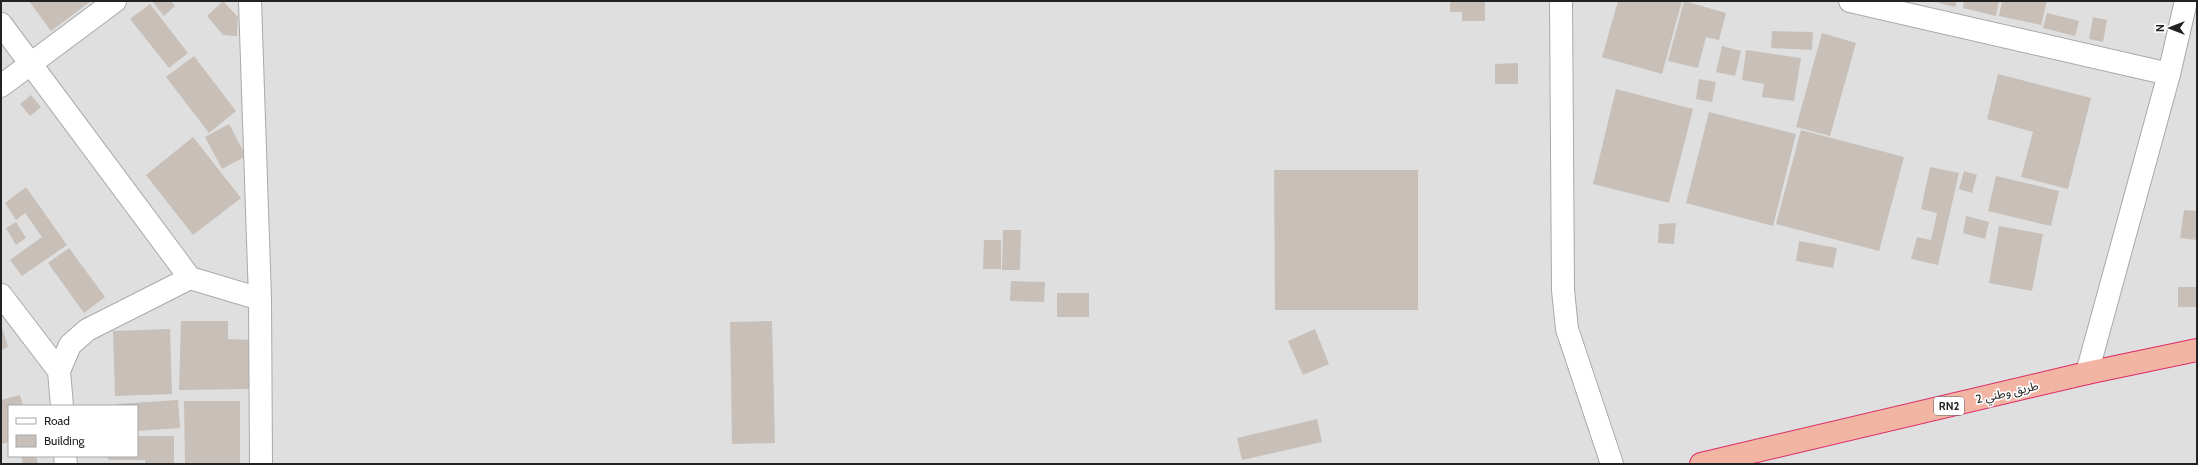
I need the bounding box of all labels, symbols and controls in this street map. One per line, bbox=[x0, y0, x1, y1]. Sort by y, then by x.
north arrow bbox=[2150, 8, 2190, 48]
text: N bbox=[2153, 24, 2167, 32]
street label: طريق وطني 2 bbox=[1974, 378, 2040, 409]
road number: RN2 bbox=[1934, 397, 1964, 415]
legend bbox=[8, 405, 138, 457]
text: Road bbox=[44, 413, 70, 428]
text: Building bbox=[44, 433, 86, 448]

